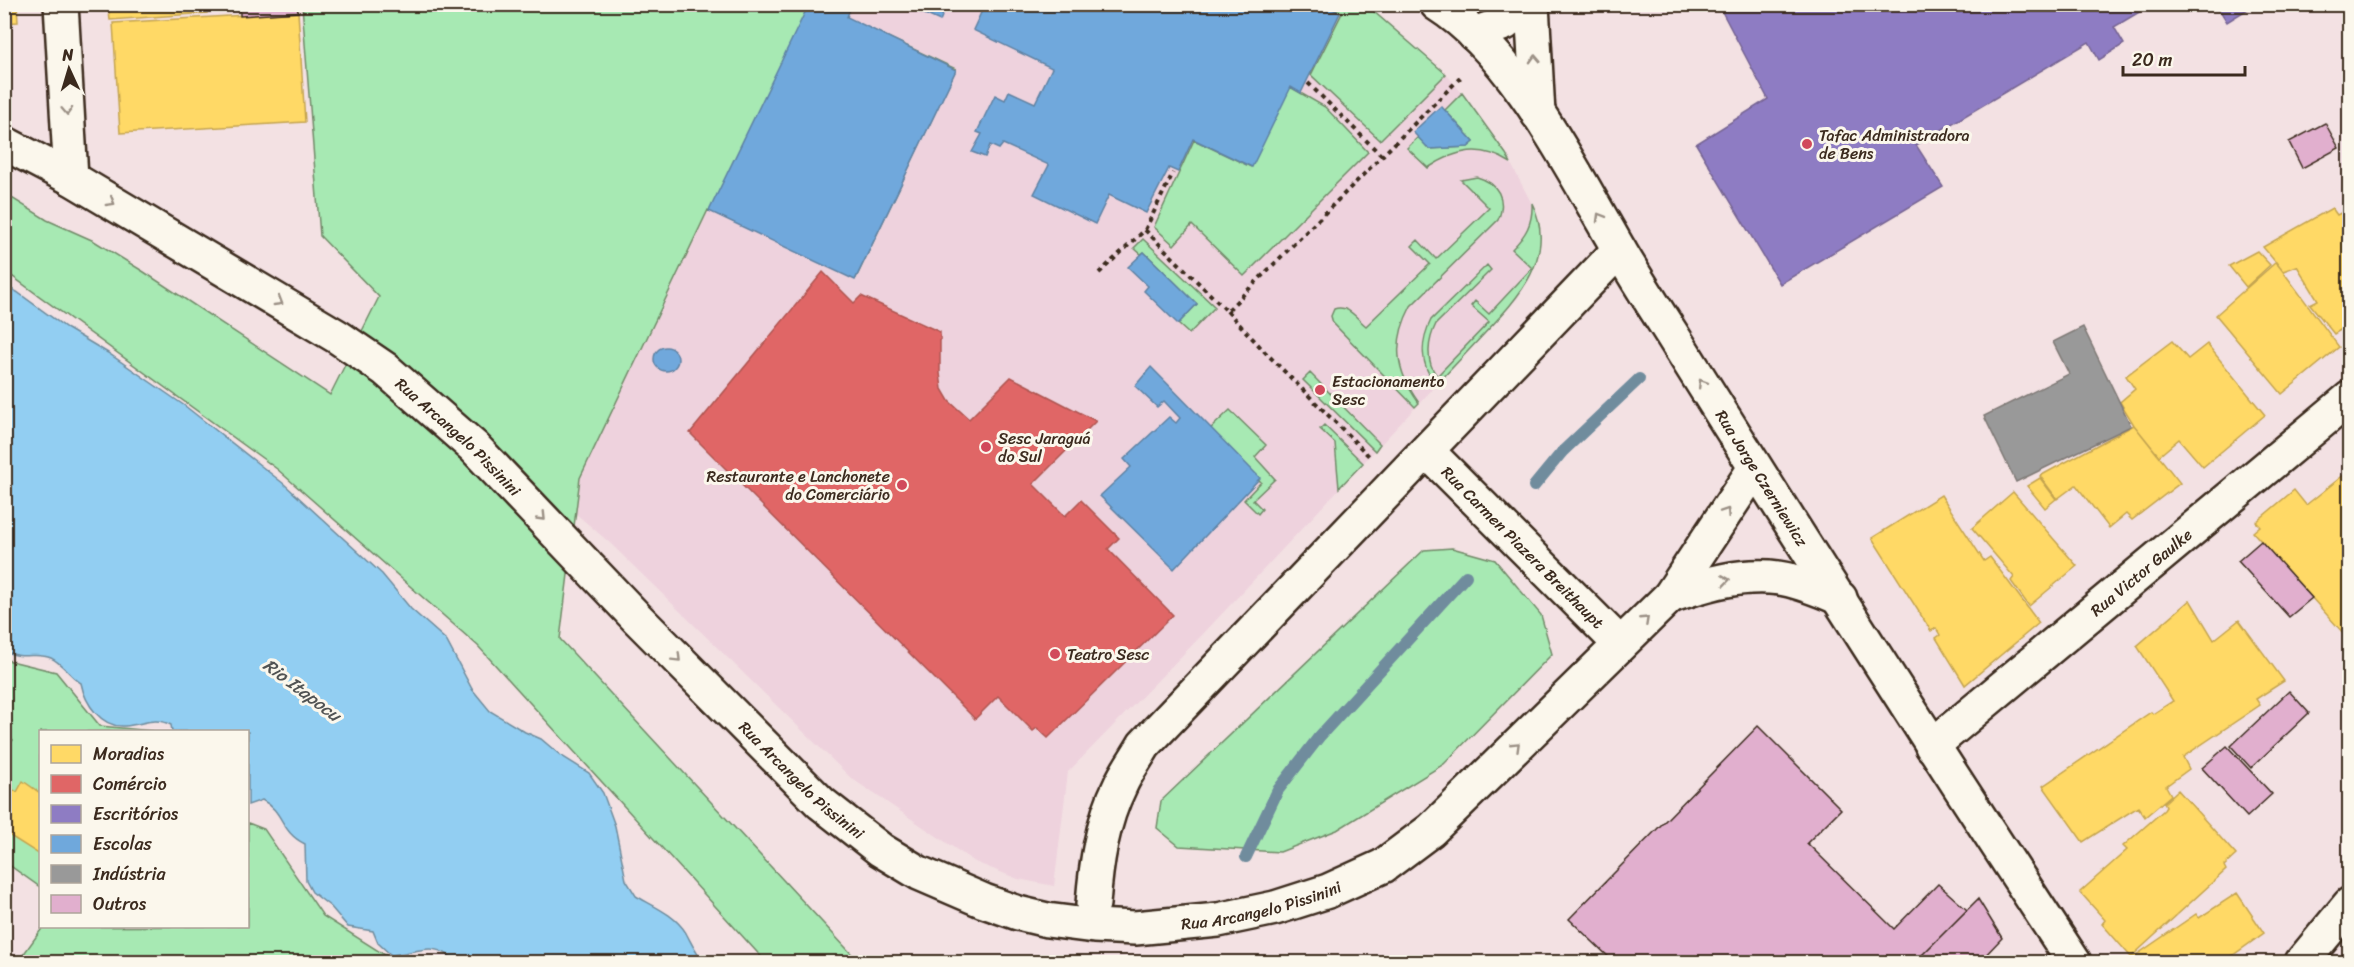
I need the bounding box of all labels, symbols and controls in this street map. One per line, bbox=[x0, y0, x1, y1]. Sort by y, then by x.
north arrow bbox=[39, 39, 99, 99]
scale bar bbox=[2123, 39, 2244, 77]
text: N bbox=[60, 40, 75, 69]
text: 20 m bbox=[2132, 44, 2172, 76]
one-way arrow bbox=[1528, 55, 1541, 64]
one-way arrow bbox=[60, 106, 73, 115]
place label: Tafac Administradora de Bens bbox=[1819, 121, 1970, 168]
marker: Tafac Administradora de Bens bbox=[1800, 137, 1814, 151]
one-way arrow bbox=[105, 195, 115, 206]
one-way arrow bbox=[1596, 213, 1607, 223]
one-way arrow bbox=[272, 294, 283, 306]
place label: Estacionamento Sesc bbox=[1332, 367, 1444, 414]
street label: Rua Arcangelo Pissinini bbox=[388, 370, 528, 504]
one-way arrow bbox=[1698, 379, 1709, 390]
marker: Estacionamento Sesc bbox=[1313, 383, 1327, 397]
street label: Rua Jorge Czerniewicz bbox=[1707, 404, 1816, 553]
place label: Sesc Jaraguá do Sul bbox=[998, 424, 1091, 471]
marker: Sesc Jaraguá do Sul bbox=[979, 440, 993, 454]
street label: Rua Carmen Piazera Breithaupt bbox=[1434, 459, 1611, 636]
place label: Restaurante e Lanchonete do Comerciário bbox=[707, 462, 890, 509]
marker: Restaurante e Lanchonete do Comerciário bbox=[895, 478, 909, 492]
one-way arrow bbox=[1719, 508, 1730, 519]
one-way arrow bbox=[534, 510, 545, 521]
street label: Rua Victor Gaulke bbox=[2084, 521, 2199, 624]
one-way arrow bbox=[1722, 574, 1731, 586]
one-way arrow bbox=[1639, 616, 1649, 627]
place label: Teatro Sesc bbox=[1067, 640, 1149, 669]
marker: Teatro Sesc bbox=[1048, 647, 1062, 661]
water label: Rio Itapocu bbox=[256, 650, 350, 732]
one-way arrow bbox=[670, 651, 681, 661]
street label: Rua Arcangelo Pissinini bbox=[732, 714, 871, 847]
legend bbox=[39, 730, 249, 928]
text: Moradias bbox=[93, 738, 165, 770]
one-way arrow bbox=[1510, 742, 1520, 753]
text: Comércio bbox=[93, 768, 167, 800]
text: Escritórios bbox=[93, 798, 179, 830]
text: Escolas bbox=[93, 828, 153, 860]
text: Indústria bbox=[92, 858, 167, 890]
street label: Rua Arcangelo Pissinini bbox=[1180, 872, 1347, 938]
text: Outros bbox=[93, 888, 147, 920]

